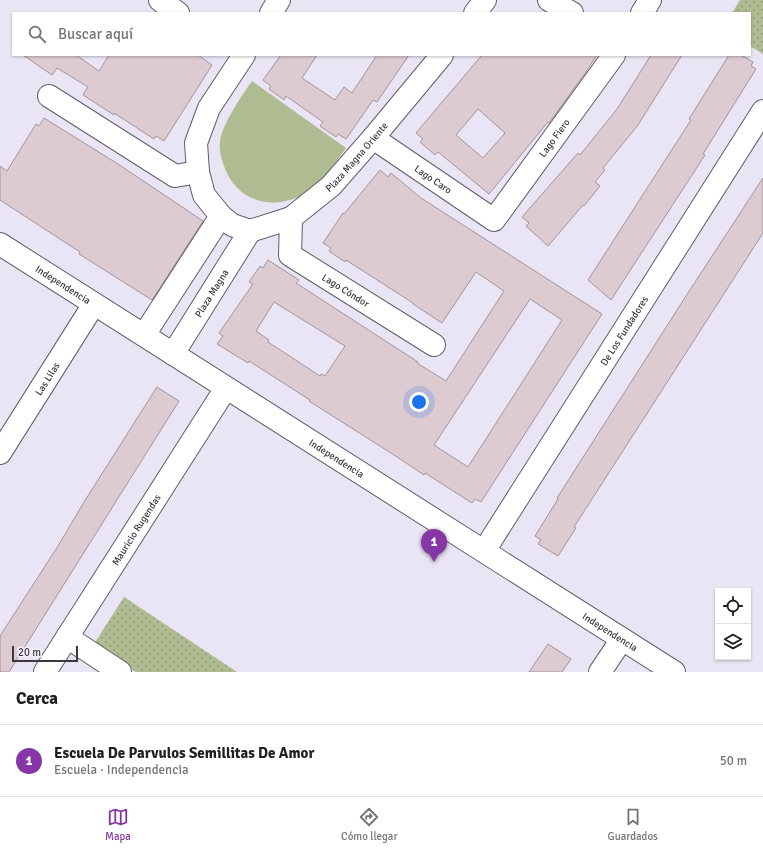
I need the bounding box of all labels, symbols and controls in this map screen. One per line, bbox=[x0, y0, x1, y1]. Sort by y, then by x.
search box bbox=[12, 12, 751, 56]
icon: search bbox=[26, 23, 48, 45]
text: Buscar aquí bbox=[58, 25, 133, 43]
street label: Lago Fiero bbox=[537, 117, 573, 160]
street label: Plaza Magna Oriente bbox=[324, 120, 391, 195]
street label: Lago Caro bbox=[412, 163, 454, 197]
street label: Independencia bbox=[33, 263, 93, 307]
street label: Plaza Magna bbox=[193, 267, 232, 320]
street label: Lago Cóndor bbox=[319, 272, 372, 310]
street label: De Los Fundadores bbox=[598, 294, 651, 368]
street label: Las Lilas bbox=[33, 360, 63, 398]
your location bbox=[409, 392, 429, 412]
street label: Independencia bbox=[307, 437, 366, 481]
street label: Mauricio Rugendas bbox=[110, 492, 164, 568]
pin: 1 bbox=[421, 529, 447, 562]
map controls bbox=[715, 588, 751, 660]
button: locate bbox=[715, 588, 751, 624]
street label: Independencia bbox=[580, 610, 640, 654]
button: layers bbox=[715, 624, 751, 660]
scale bar bbox=[12, 644, 78, 663]
text: 20 m bbox=[18, 646, 41, 659]
text: Cerca bbox=[16, 688, 58, 709]
text: Escuela De Parvulos Semillitas De Amor bbox=[54, 744, 314, 762]
text: 1 bbox=[25, 753, 33, 769]
text: 50 m bbox=[720, 753, 747, 769]
text: Escuela · Independencia bbox=[54, 762, 189, 778]
tab: Mapa bbox=[105, 806, 131, 843]
tab: Cómo llegar bbox=[341, 806, 397, 843]
tab: Guardados bbox=[608, 806, 658, 843]

